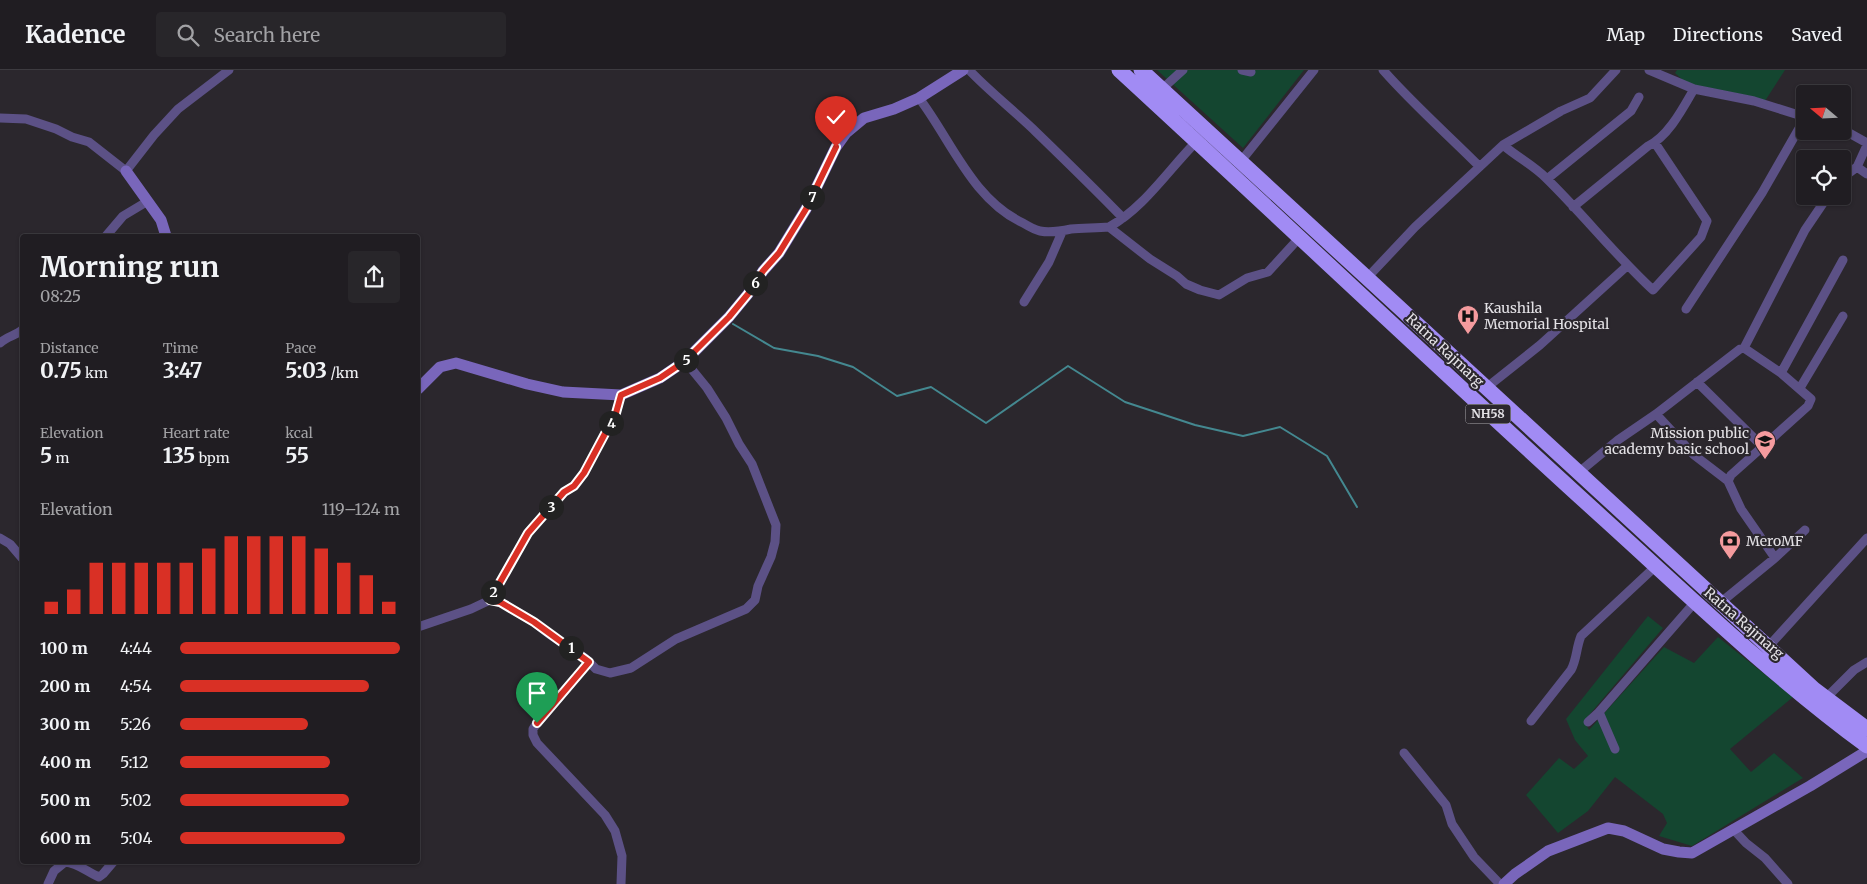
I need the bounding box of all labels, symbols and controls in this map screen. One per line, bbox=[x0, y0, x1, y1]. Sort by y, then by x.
search box bbox=[156, 12, 506, 57]
text: Kadence bbox=[25, 19, 126, 50]
icon: search bbox=[174, 21, 202, 49]
text: Search here bbox=[214, 23, 320, 47]
text: Map bbox=[1607, 23, 1645, 46]
text: Directions bbox=[1673, 23, 1763, 46]
text: Saved bbox=[1791, 23, 1842, 46]
north arrow bbox=[1796, 85, 1851, 140]
map controls bbox=[1796, 85, 1851, 205]
pin bbox=[815, 96, 857, 147]
icon: check bbox=[822, 103, 850, 131]
button: locate bbox=[1796, 150, 1851, 205]
pin: 7 bbox=[800, 184, 824, 210]
text: 7 bbox=[808, 188, 817, 206]
text: Morning run bbox=[40, 249, 219, 285]
button: share bbox=[348, 251, 400, 303]
pin: 6 bbox=[742, 270, 768, 296]
text: 6 bbox=[751, 274, 760, 292]
text: 08:25 bbox=[40, 286, 81, 306]
place label: Kaushila Memorial Hospital bbox=[1484, 299, 1610, 333]
hospital icon: Kaushila Memorial Hospital bbox=[1456, 304, 1480, 335]
street label: Ratna Rajmarg bbox=[1402, 309, 1488, 391]
text: Distance bbox=[40, 339, 99, 357]
text: Time bbox=[163, 339, 198, 357]
text: Pace bbox=[285, 339, 316, 357]
pin: 5 bbox=[674, 348, 698, 372]
text: 5 bbox=[682, 351, 691, 369]
text: 0.75 bbox=[40, 357, 82, 384]
text: 3:47 bbox=[163, 357, 202, 384]
text: 5:03 bbox=[285, 357, 327, 384]
text: km bbox=[82, 364, 108, 382]
text: /km bbox=[327, 364, 359, 382]
road number: NH58 bbox=[1466, 404, 1510, 424]
pin: 4 bbox=[598, 410, 624, 436]
text: 4 bbox=[607, 414, 616, 432]
text: Elevation bbox=[40, 424, 104, 442]
text: Heart rate bbox=[163, 424, 230, 442]
text: kcal bbox=[285, 424, 313, 442]
place label: Mission public academy basic school bbox=[1604, 424, 1750, 458]
school or university icon: Mission public academy basic school bbox=[1753, 429, 1777, 460]
text: 5 bbox=[40, 442, 52, 469]
text: 135 bbox=[163, 442, 195, 469]
text: 55 bbox=[285, 442, 309, 469]
text: m bbox=[52, 449, 70, 467]
text: bpm bbox=[195, 449, 230, 467]
pin: 3 bbox=[538, 494, 564, 520]
text: 3 bbox=[547, 498, 556, 516]
text: Elevation bbox=[40, 499, 113, 519]
text: 119–124 m bbox=[322, 499, 400, 519]
bank icon: MeroMF bbox=[1718, 529, 1742, 560]
place label: MeroMF bbox=[1746, 532, 1804, 550]
pin: 2 bbox=[480, 580, 506, 604]
text: 2 bbox=[489, 583, 498, 601]
street label: Ratna Rajmarg bbox=[1700, 583, 1788, 663]
pin: 1 bbox=[558, 636, 584, 660]
text: 100 m bbox=[40, 638, 88, 658]
text: 4:44 bbox=[120, 638, 152, 658]
text: 1 bbox=[568, 639, 575, 657]
pin bbox=[516, 672, 558, 723]
text: 200 m bbox=[40, 676, 90, 696]
text: 4:54 bbox=[120, 676, 152, 696]
icon: arrive bbox=[523, 679, 551, 707]
text: 300 m bbox=[40, 714, 90, 734]
text: 5:26 bbox=[120, 714, 151, 734]
text: 400 m bbox=[40, 752, 91, 772]
text: 5:12 bbox=[120, 752, 148, 772]
text: 500 m bbox=[40, 790, 90, 810]
text: 5:02 bbox=[120, 790, 152, 810]
text: 600 m bbox=[40, 828, 91, 848]
text: 5:04 bbox=[120, 828, 152, 848]

